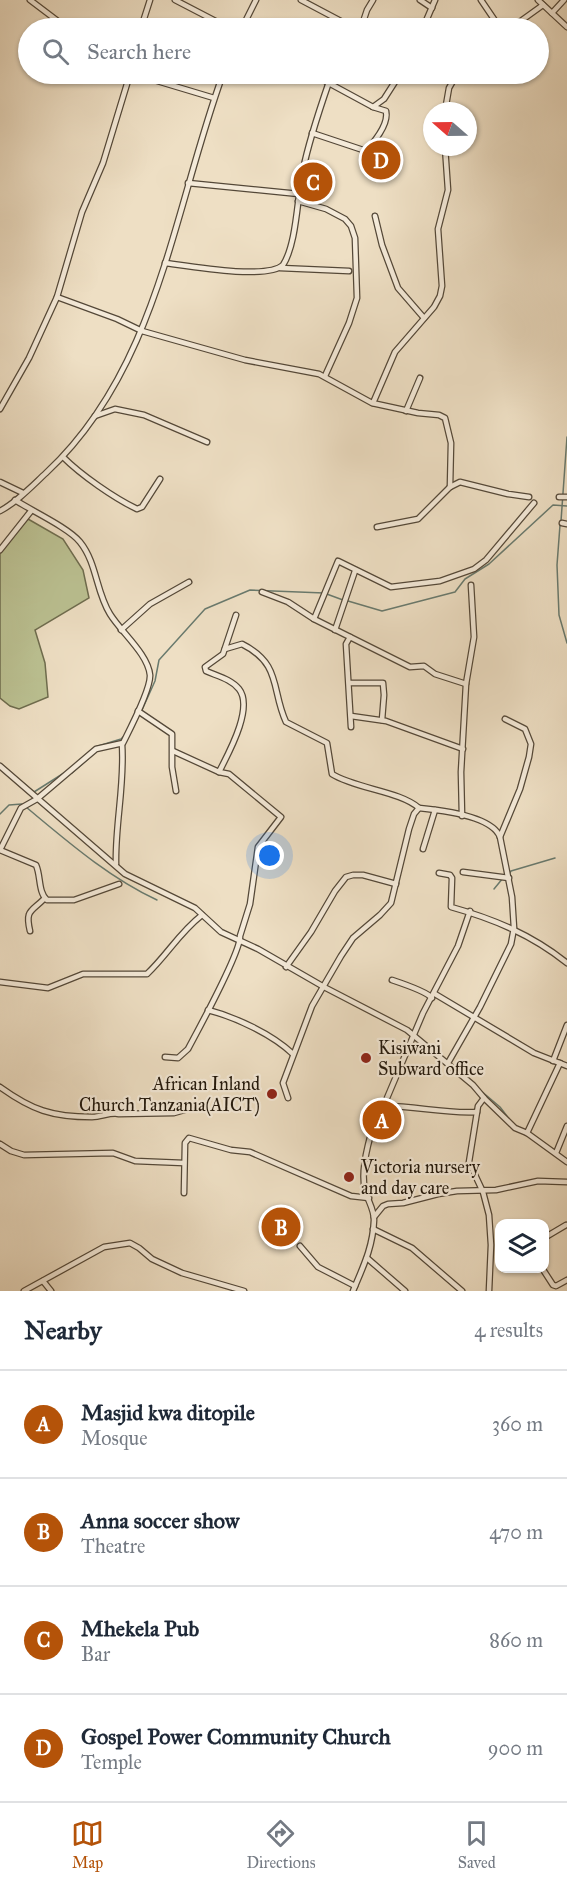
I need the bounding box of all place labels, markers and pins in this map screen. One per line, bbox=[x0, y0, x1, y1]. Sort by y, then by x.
pin: D bbox=[362, 138, 400, 182]
pin: C bbox=[294, 160, 332, 204]
place label: Kisiwani Subward office bbox=[378, 1037, 484, 1080]
marker: Kisiwani Subward office bbox=[359, 1051, 373, 1065]
place label: African Inland Church Tanzania(AICT) bbox=[79, 1073, 260, 1117]
marker: African Inland Church Tanzania(AICT) bbox=[265, 1087, 279, 1101]
pin: A bbox=[362, 1098, 401, 1142]
place label: Victoria nursery and day care bbox=[360, 1156, 480, 1199]
marker: Victoria nursery and day care bbox=[342, 1170, 356, 1184]
pin: B bbox=[262, 1204, 300, 1250]

